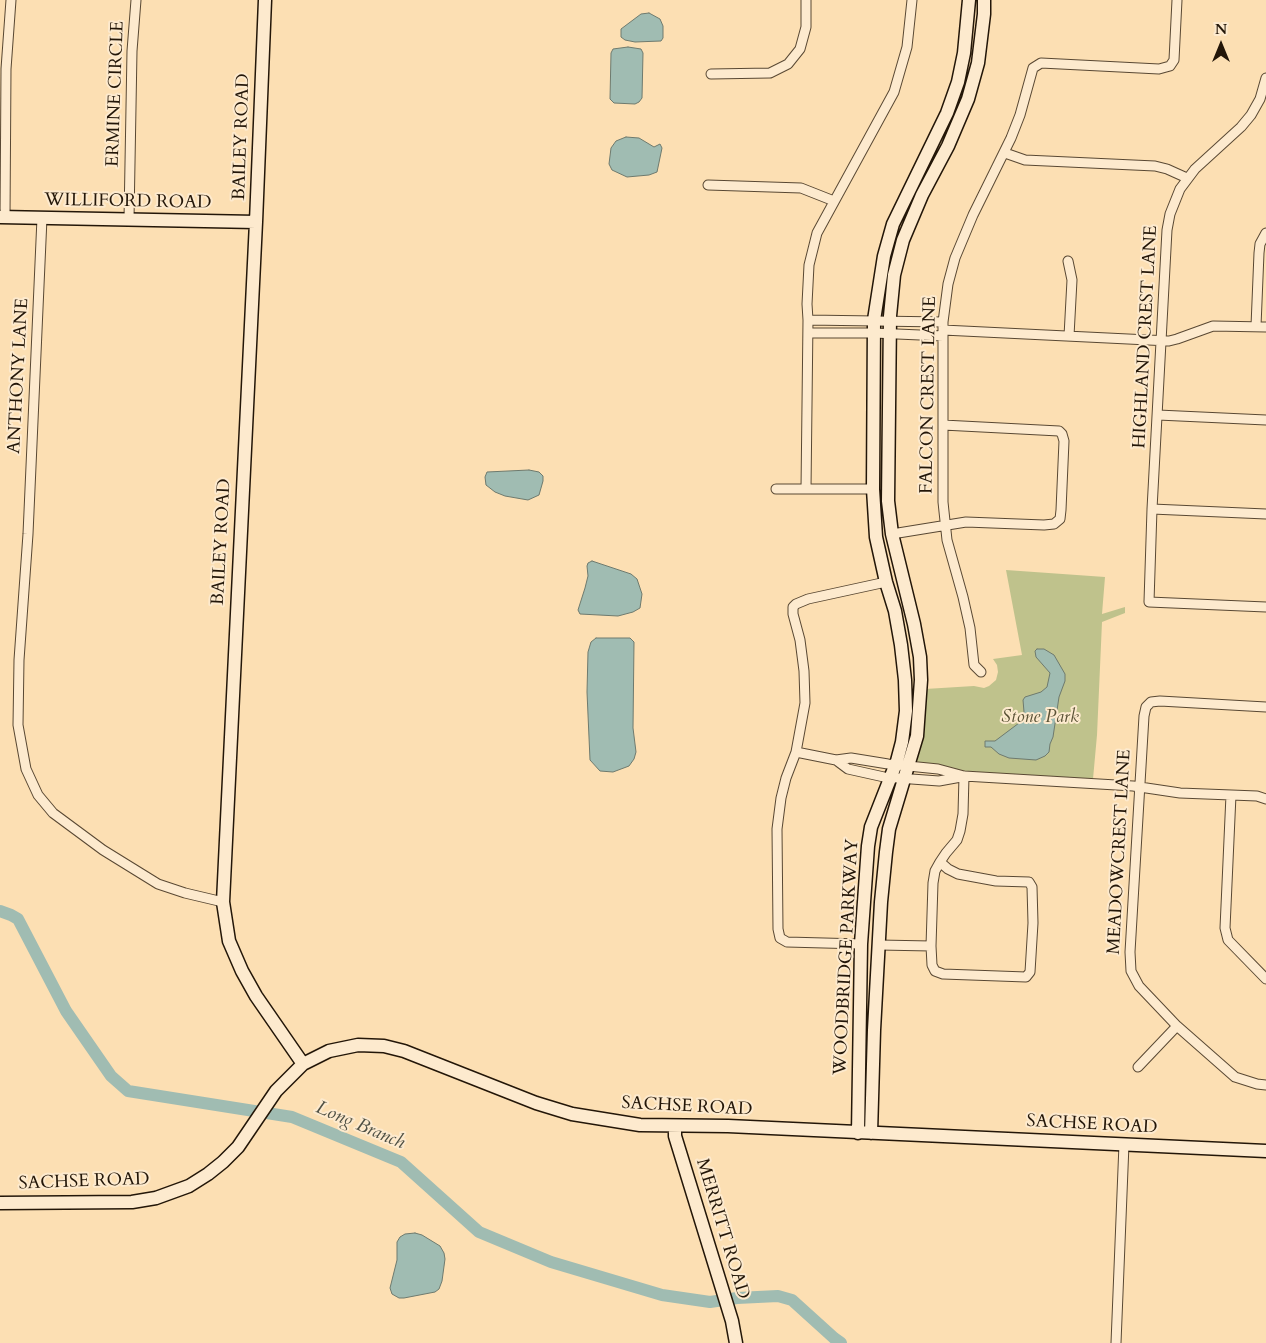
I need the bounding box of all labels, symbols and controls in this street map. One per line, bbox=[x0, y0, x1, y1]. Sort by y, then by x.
north arrow bbox=[1196, 20, 1246, 70]
text: N bbox=[1215, 20, 1227, 39]
street label: ERMINE CIRCLE bbox=[103, 21, 129, 167]
street label: BAILEY ROAD bbox=[229, 73, 255, 201]
street label: WILLIFORD ROAD bbox=[44, 190, 212, 214]
street label: HIGHLAND CREST LANE bbox=[1129, 225, 1163, 449]
street label: FALCON CREST LANE bbox=[916, 296, 942, 494]
street label: ANTHONY LANE bbox=[4, 298, 34, 454]
street label: BAILEY ROAD bbox=[208, 478, 236, 606]
park label: Stone Park bbox=[1001, 707, 1079, 729]
street label: MEADOWCREST LANE bbox=[1104, 749, 1136, 955]
street label: WOODBRIDGE PARKWAY bbox=[830, 838, 864, 1076]
street label: SACHSE ROAD bbox=[621, 1093, 753, 1121]
water label: Long Branch bbox=[312, 1097, 408, 1155]
street label: SACHSE ROAD bbox=[1026, 1111, 1158, 1139]
street label: MERRITT ROAD bbox=[690, 1156, 754, 1302]
street label: SACHSE ROAD bbox=[18, 1169, 150, 1195]

